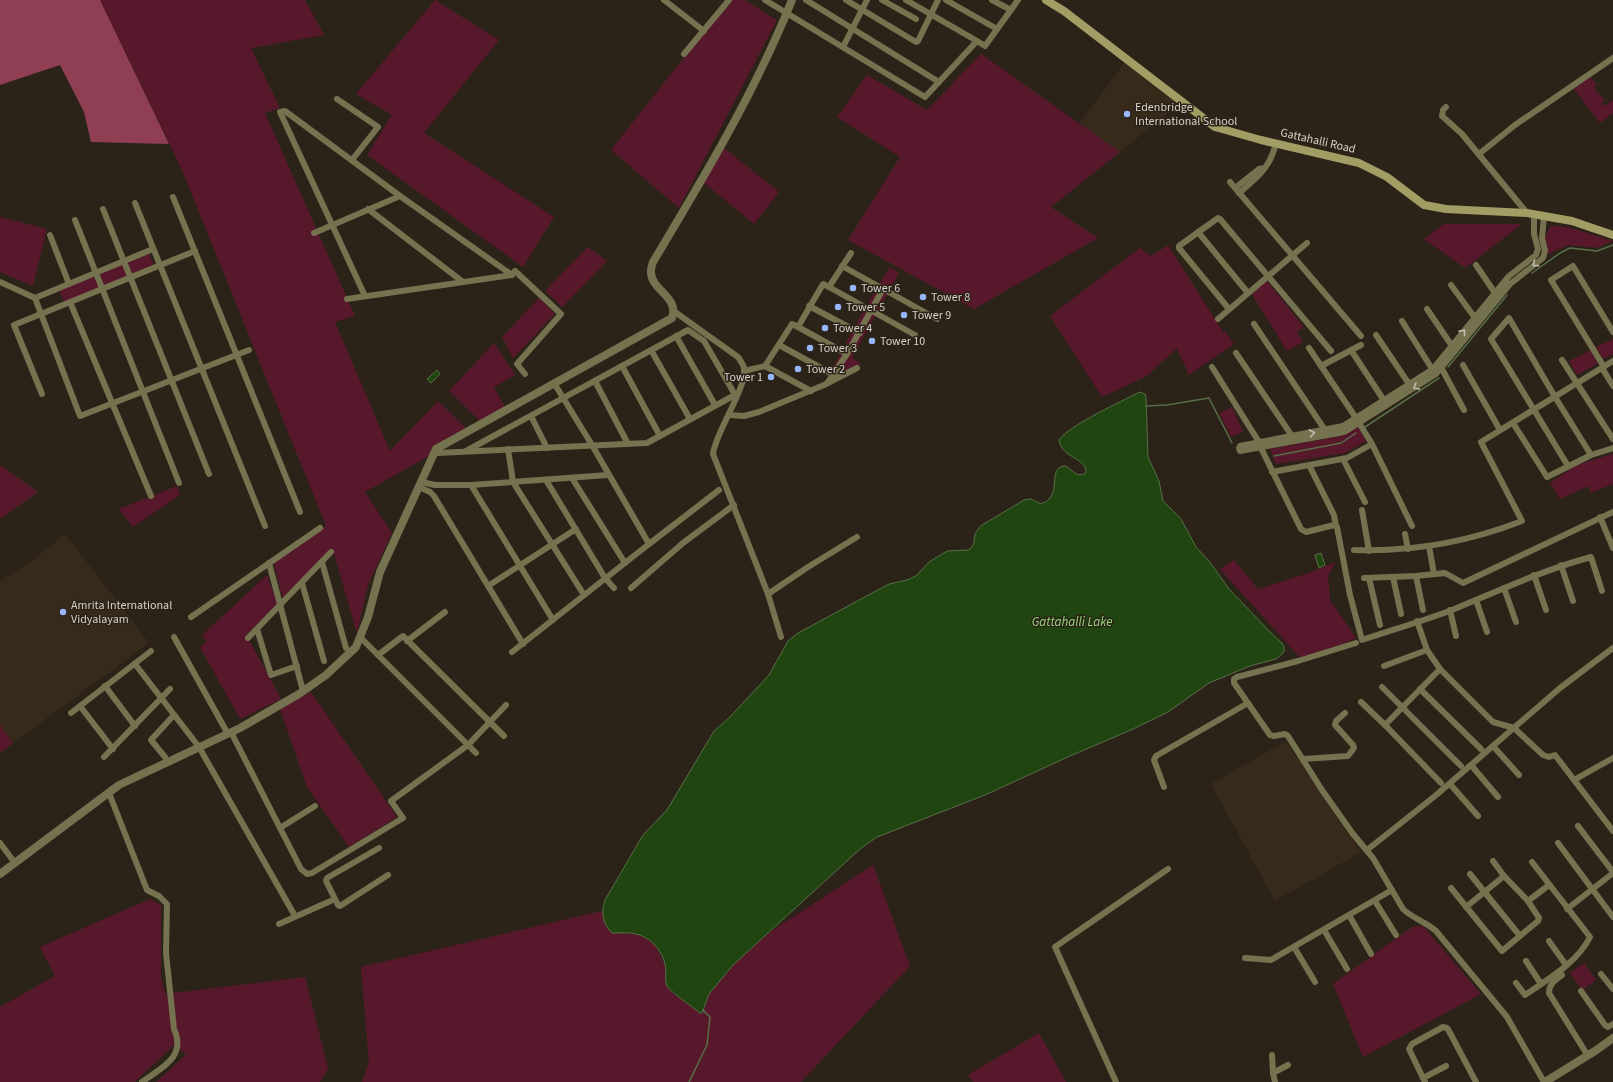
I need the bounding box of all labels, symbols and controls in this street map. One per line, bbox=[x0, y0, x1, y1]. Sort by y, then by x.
place label: Edenbridge International School bbox=[1135, 99, 1237, 130]
marker: Edenbridge International School bbox=[1122, 109, 1132, 119]
street label: Gattahalli Road bbox=[1279, 124, 1357, 158]
one-way arrow bbox=[1532, 259, 1539, 267]
place label: Tower 6 bbox=[861, 280, 900, 297]
marker: Tower 6 bbox=[848, 283, 858, 293]
place label: Tower 8 bbox=[931, 289, 970, 306]
marker: Tower 8 bbox=[918, 292, 928, 302]
place label: Tower 5 bbox=[846, 299, 885, 316]
marker: Tower 5 bbox=[833, 302, 843, 312]
place label: Tower 9 bbox=[912, 307, 951, 324]
marker: Tower 9 bbox=[899, 310, 909, 320]
place label: Tower 4 bbox=[833, 320, 872, 337]
marker: Tower 4 bbox=[820, 323, 830, 333]
one-way arrow bbox=[1459, 330, 1466, 337]
place label: Tower 10 bbox=[880, 333, 925, 350]
marker: Tower 10 bbox=[867, 336, 877, 346]
place label: Tower 3 bbox=[818, 340, 857, 357]
marker: Tower 3 bbox=[805, 343, 815, 353]
place label: Tower 2 bbox=[806, 361, 845, 378]
marker: Tower 2 bbox=[793, 364, 803, 374]
place label: Tower 1 bbox=[724, 369, 763, 386]
marker: Tower 1 bbox=[766, 372, 776, 382]
one-way arrow bbox=[1413, 382, 1420, 389]
one-way arrow bbox=[1309, 429, 1315, 437]
place label: Amrita International Vidyalayam bbox=[71, 597, 172, 628]
marker: Amrita International Vidyalayam bbox=[58, 607, 68, 617]
water label: Gattahalli Lake bbox=[1032, 613, 1112, 631]

